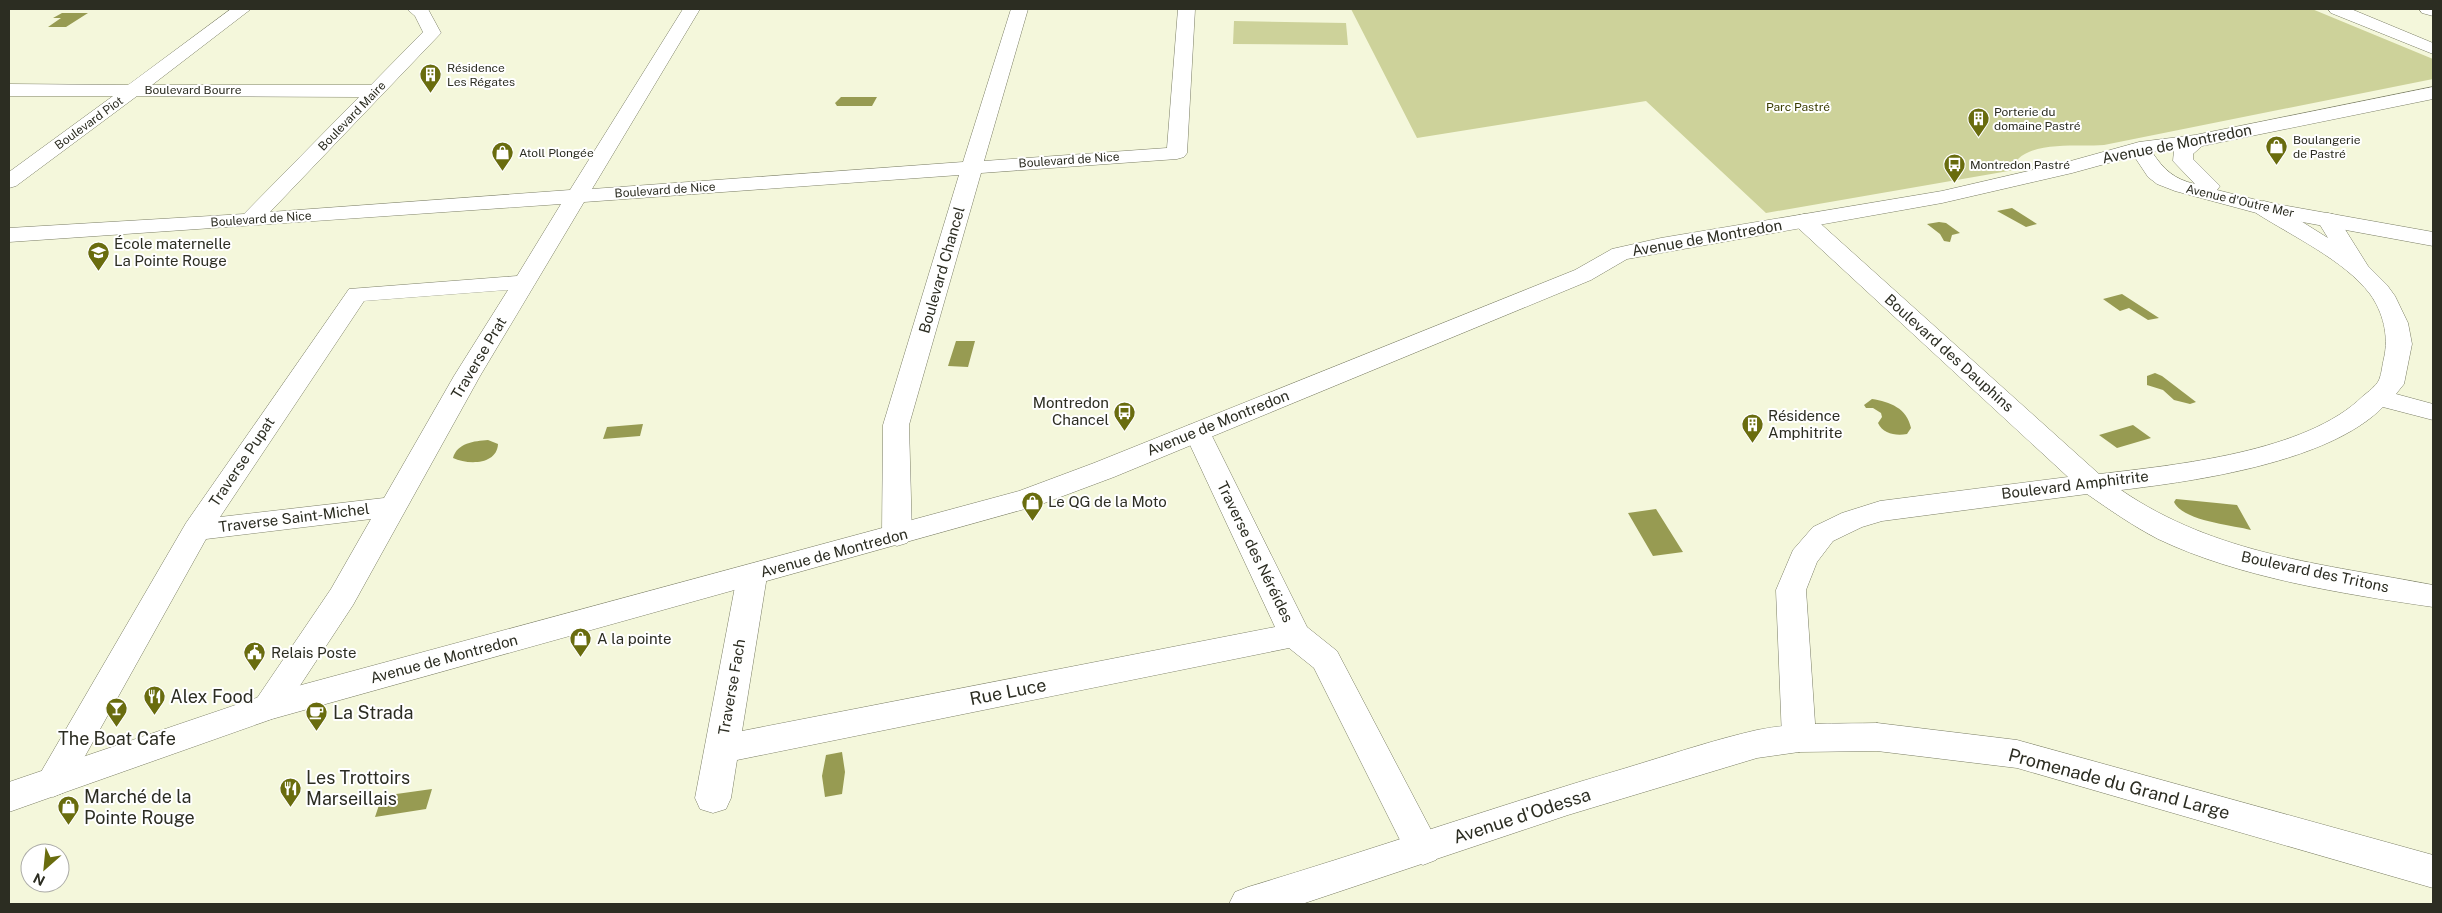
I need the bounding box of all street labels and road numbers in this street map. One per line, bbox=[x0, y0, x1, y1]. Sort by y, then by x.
street label: Boulevard Maire bbox=[315, 78, 389, 154]
street label: Boulevard Bourre bbox=[144, 83, 242, 97]
street label: Boulevard Piot bbox=[52, 93, 126, 152]
street label: Avenue de Montredon bbox=[2101, 121, 2253, 166]
street label: Boulevard de Nice bbox=[1018, 149, 1120, 171]
street label: Boulevard de Nice bbox=[614, 179, 716, 201]
street label: Avenue d'Outre Mer bbox=[2185, 182, 2296, 220]
street label: Boulevard Chancel bbox=[915, 205, 968, 335]
street label: Boulevard de Nice bbox=[210, 208, 312, 230]
street label: Avenue de Montredon bbox=[1631, 216, 1783, 259]
street label: Boulevard des Dauphins bbox=[1881, 290, 2017, 415]
street label: Traverse Prat bbox=[448, 314, 510, 402]
street label: Avenue de Montredon bbox=[1144, 386, 1291, 459]
street label: Traverse Pupat bbox=[205, 414, 278, 510]
street label: Boulevard Amphitrite bbox=[2000, 467, 2150, 502]
street label: Traverse des Néréides bbox=[1214, 479, 1297, 625]
street label: Traverse Saint-Michel bbox=[218, 500, 370, 535]
street label: Avenue de Montredon bbox=[758, 525, 909, 580]
street label: Boulevard des Tritons bbox=[2240, 548, 2391, 595]
street label: Avenue de Montredon bbox=[368, 631, 519, 686]
street label: Traverse Fach bbox=[715, 638, 748, 736]
street label: Rue Luce bbox=[968, 674, 1048, 709]
street label: Promenade du Grand Large bbox=[2006, 744, 2232, 823]
street label: Avenue d'Odessa bbox=[1451, 783, 1593, 848]

